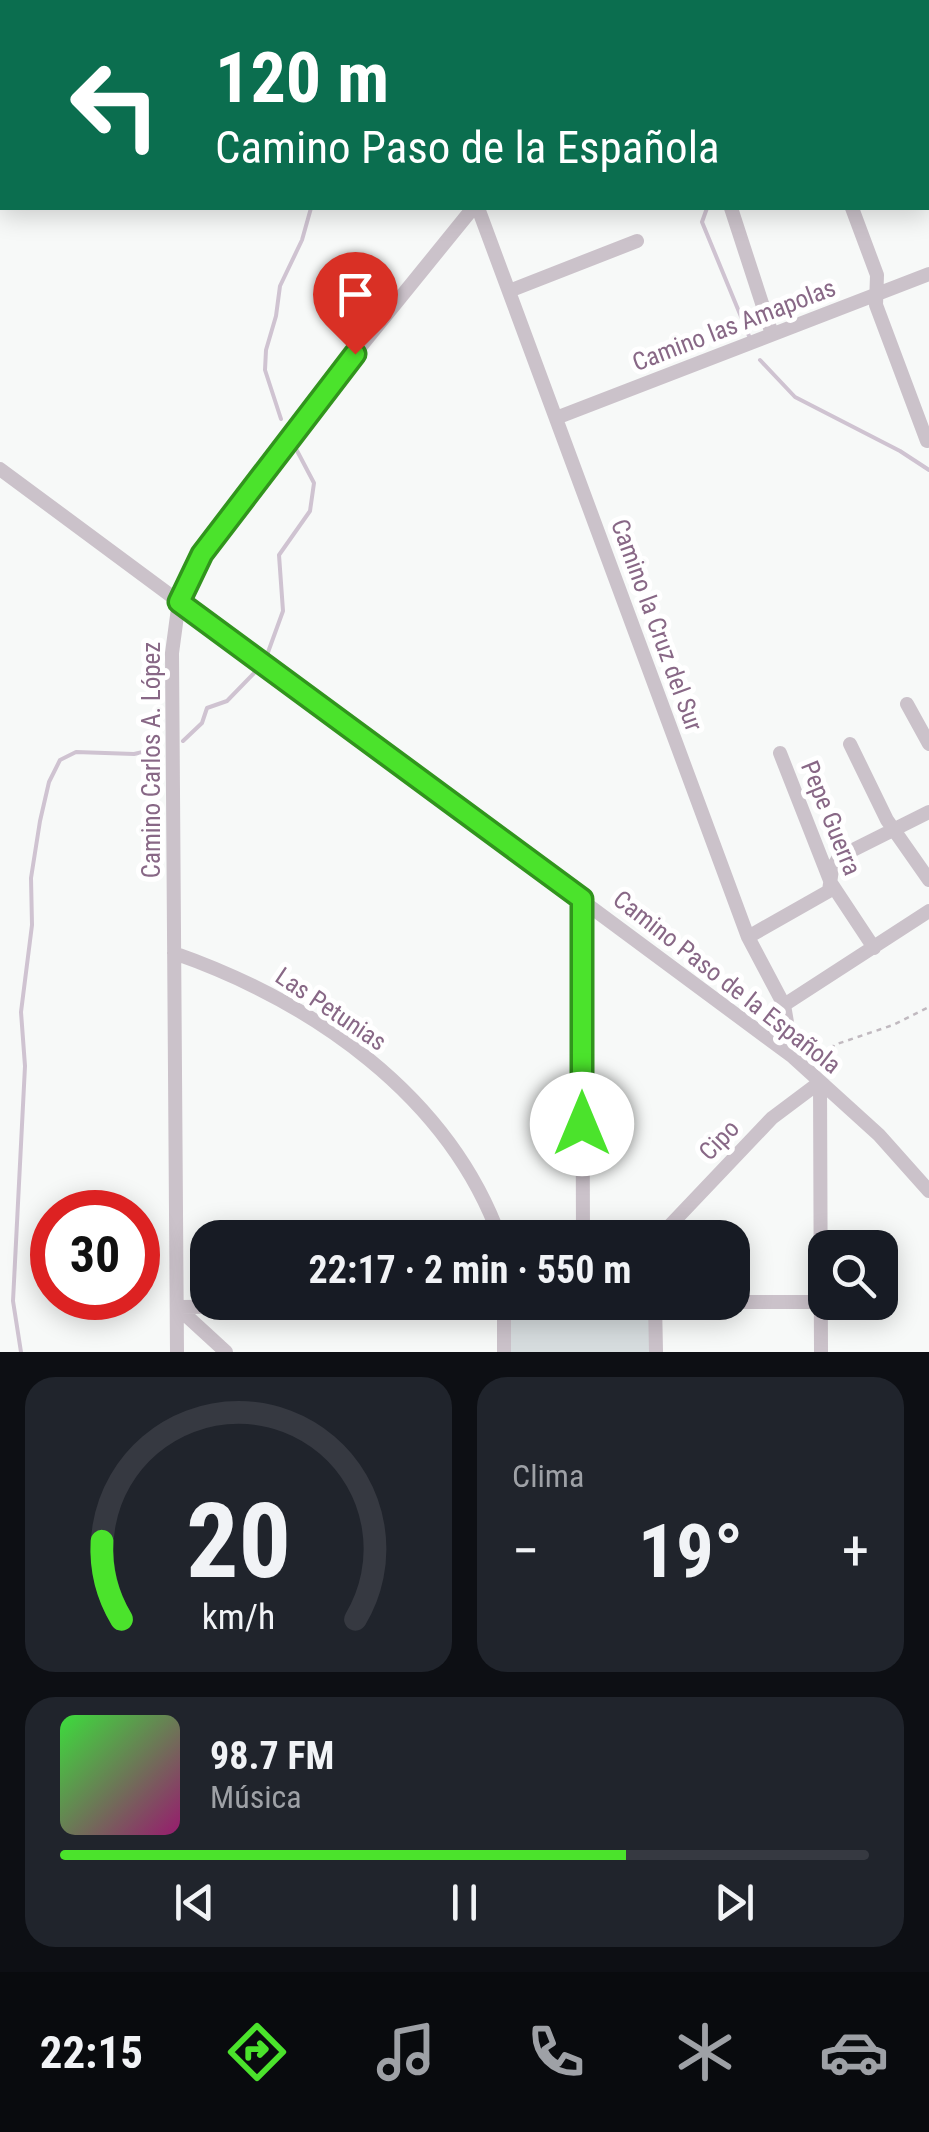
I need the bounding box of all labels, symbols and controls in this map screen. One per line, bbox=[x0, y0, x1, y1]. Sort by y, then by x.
text: 120 m bbox=[215, 37, 389, 119]
icon: left bbox=[50, 40, 180, 170]
text: Camino Paso de la Española bbox=[215, 121, 720, 174]
pin bbox=[313, 252, 398, 355]
icon: arrive bbox=[328, 267, 383, 322]
street label: Camino las Amapolas bbox=[628, 273, 840, 377]
street label: Camino la Cruz del Sur bbox=[605, 515, 709, 735]
street label: Camino Carlos A. López bbox=[137, 642, 166, 878]
street label: Pepe Guerra bbox=[795, 757, 867, 879]
street label: Camino Paso de la Española bbox=[608, 884, 846, 1080]
street label: Las Petunias bbox=[270, 961, 392, 1057]
position arrow bbox=[530, 1072, 634, 1176]
street label: Cipo bbox=[693, 1114, 745, 1166]
speed limit sign: 30 bbox=[30, 1190, 160, 1320]
map controls bbox=[808, 1230, 898, 1320]
button: search bbox=[808, 1230, 898, 1320]
text: 22:17 · 2 min · 550 m bbox=[309, 1248, 631, 1292]
text: Clima bbox=[512, 1457, 584, 1495]
text: 20 bbox=[186, 1481, 291, 1602]
text: 19° bbox=[638, 1507, 743, 1595]
text: − bbox=[512, 1519, 540, 1583]
text: + bbox=[842, 1519, 869, 1583]
text: km/h bbox=[202, 1596, 275, 1638]
text: 98.7 FM bbox=[210, 1734, 334, 1778]
text: Música bbox=[210, 1778, 302, 1816]
icon: previous bbox=[167, 1875, 222, 1930]
icon: pause bbox=[437, 1875, 492, 1930]
icon: next bbox=[707, 1875, 762, 1930]
icon: directions bbox=[222, 2017, 292, 2087]
icon: music bbox=[371, 2017, 441, 2087]
icon: phone bbox=[521, 2017, 591, 2087]
icon: climate bbox=[670, 2017, 740, 2087]
icon: car bbox=[819, 2017, 889, 2087]
text: 22:15 bbox=[40, 2026, 143, 2079]

